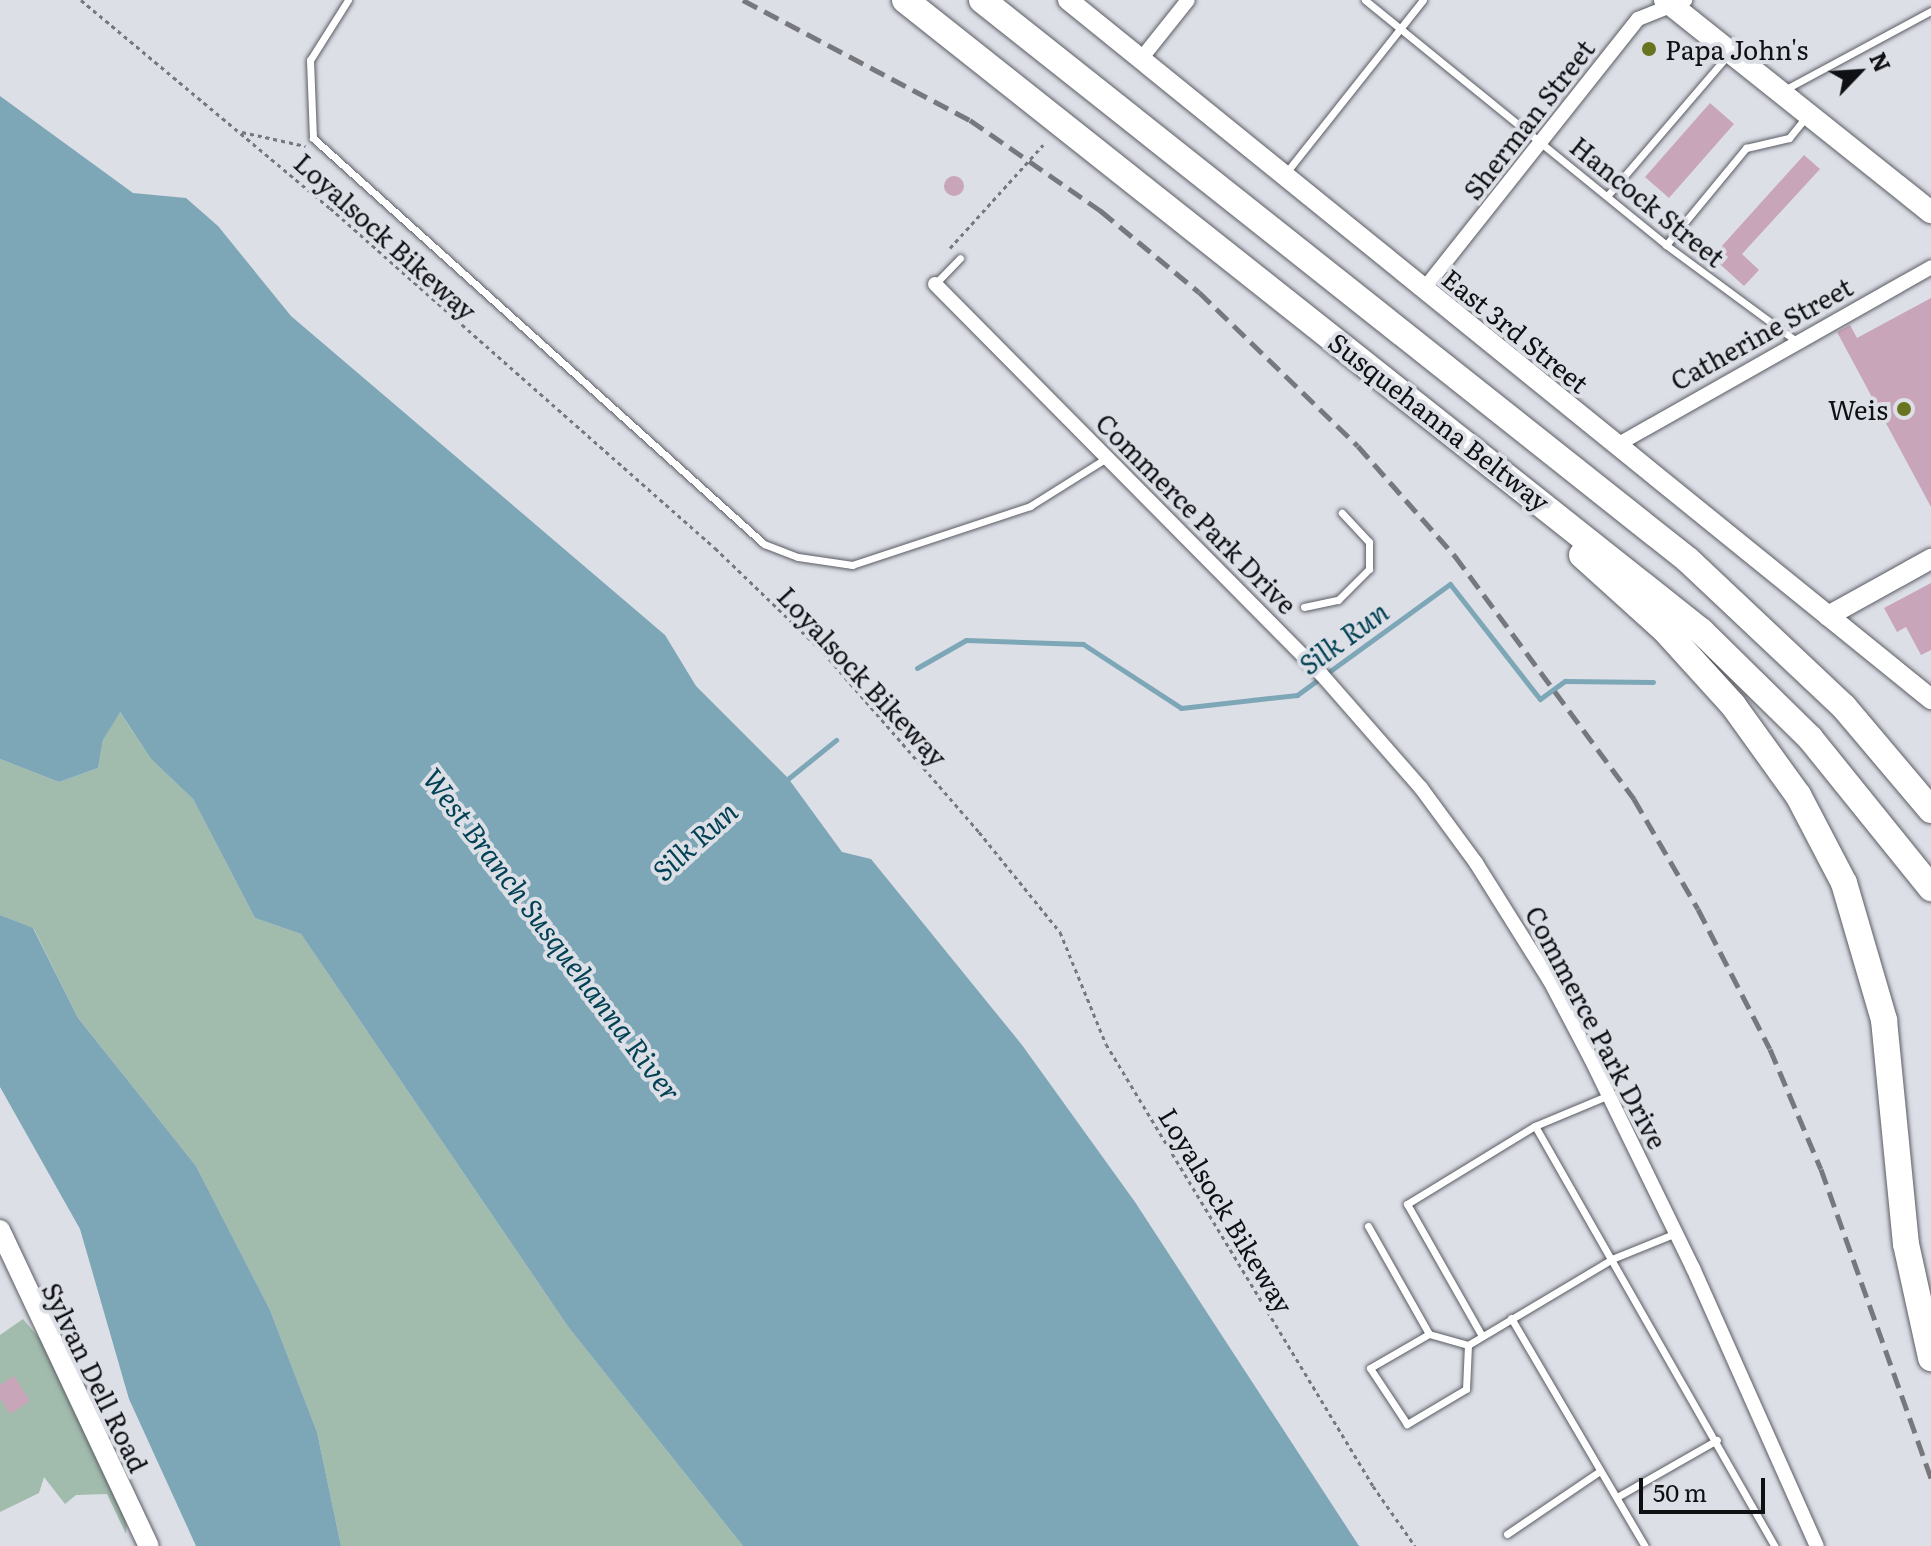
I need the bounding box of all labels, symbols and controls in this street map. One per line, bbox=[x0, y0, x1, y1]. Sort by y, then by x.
north arrow bbox=[1819, 32, 1899, 112]
street label: Sherman Street bbox=[1456, 33, 1600, 205]
place label: Papa John's bbox=[1665, 33, 1808, 65]
marker: Papa John's bbox=[1640, 40, 1658, 58]
text: N bbox=[1862, 46, 1900, 77]
street label: Hancock Street bbox=[1565, 129, 1731, 273]
street label: Loyalsock Bikeway bbox=[289, 146, 483, 326]
street label: East 3rd Street bbox=[1437, 262, 1595, 398]
street label: Catherine Street bbox=[1665, 270, 1857, 396]
street label: Susquehanna Beltway bbox=[1324, 325, 1556, 517]
place label: Weis bbox=[1828, 393, 1888, 425]
marker: Weis bbox=[1895, 400, 1913, 418]
street label: Commerce Park Drive bbox=[1090, 406, 1304, 620]
street label: Loyalsock Bikeway bbox=[772, 580, 954, 772]
water label: Silk Run bbox=[1292, 593, 1394, 681]
water label: West Branch Susquehanna River bbox=[417, 761, 689, 1107]
water label: Silk Run bbox=[645, 793, 743, 887]
street label: Commerce Park Drive bbox=[1520, 900, 1674, 1154]
street label: Loyalsock Bikeway bbox=[1153, 1102, 1301, 1318]
street label: Sylvan Dell Road bbox=[37, 1277, 155, 1477]
scale bar bbox=[1643, 1462, 1769, 1512]
text: 50 m bbox=[1653, 1474, 1707, 1509]

